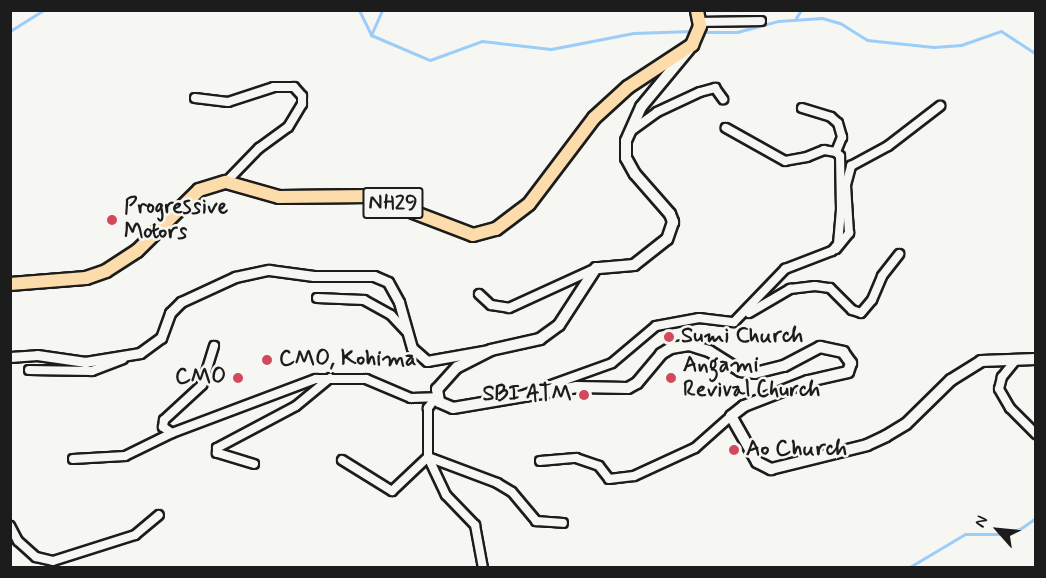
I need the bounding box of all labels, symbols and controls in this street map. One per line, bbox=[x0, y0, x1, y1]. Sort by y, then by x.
road number: NH29 bbox=[362, 185, 424, 221]
place label: Progressive Motors bbox=[124, 194, 228, 246]
marker: Progressive Motors bbox=[105, 213, 119, 227]
place label: Sumi Church bbox=[681, 324, 805, 350]
marker: Sumi Church bbox=[662, 330, 676, 344]
place label: CMO, Kohima bbox=[279, 347, 419, 373]
place label: Angami Revival Church bbox=[683, 352, 826, 404]
marker: CMO, Kohima bbox=[260, 353, 274, 367]
place label: CMO bbox=[175, 365, 226, 391]
marker: CMO bbox=[231, 371, 245, 385]
marker: Angami Revival Church bbox=[664, 371, 678, 385]
place label: SBI ATM bbox=[482, 382, 572, 408]
marker: SBI ATM bbox=[577, 388, 591, 402]
place label: Ao Church bbox=[746, 437, 845, 463]
marker: Ao Church bbox=[727, 443, 741, 457]
north arrow bbox=[968, 500, 1028, 560]
text: N bbox=[970, 512, 993, 531]

